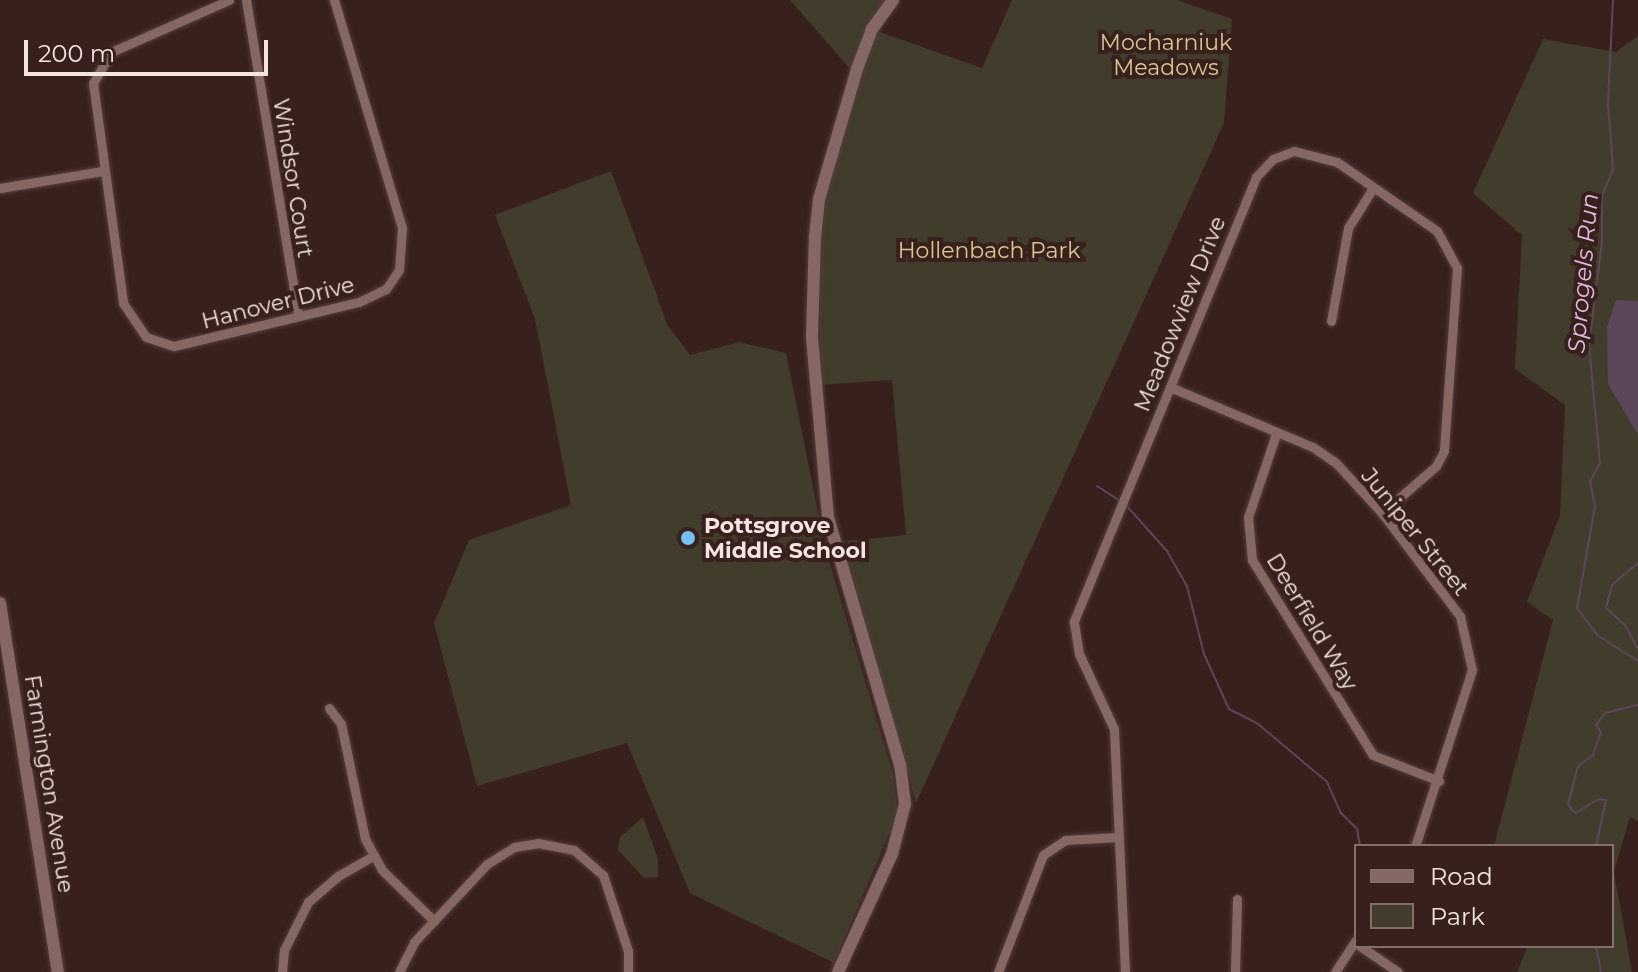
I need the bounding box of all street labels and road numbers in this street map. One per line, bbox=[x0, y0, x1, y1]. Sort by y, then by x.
street label: Windsor Court bbox=[267, 97, 319, 259]
street label: Meadowview Drive bbox=[1129, 213, 1231, 415]
street label: Hanover Drive bbox=[199, 271, 357, 335]
street label: Juniper Street bbox=[1356, 463, 1474, 601]
street label: Deerfield Way bbox=[1261, 549, 1363, 695]
street label: Farmington Avenue bbox=[19, 673, 79, 895]

